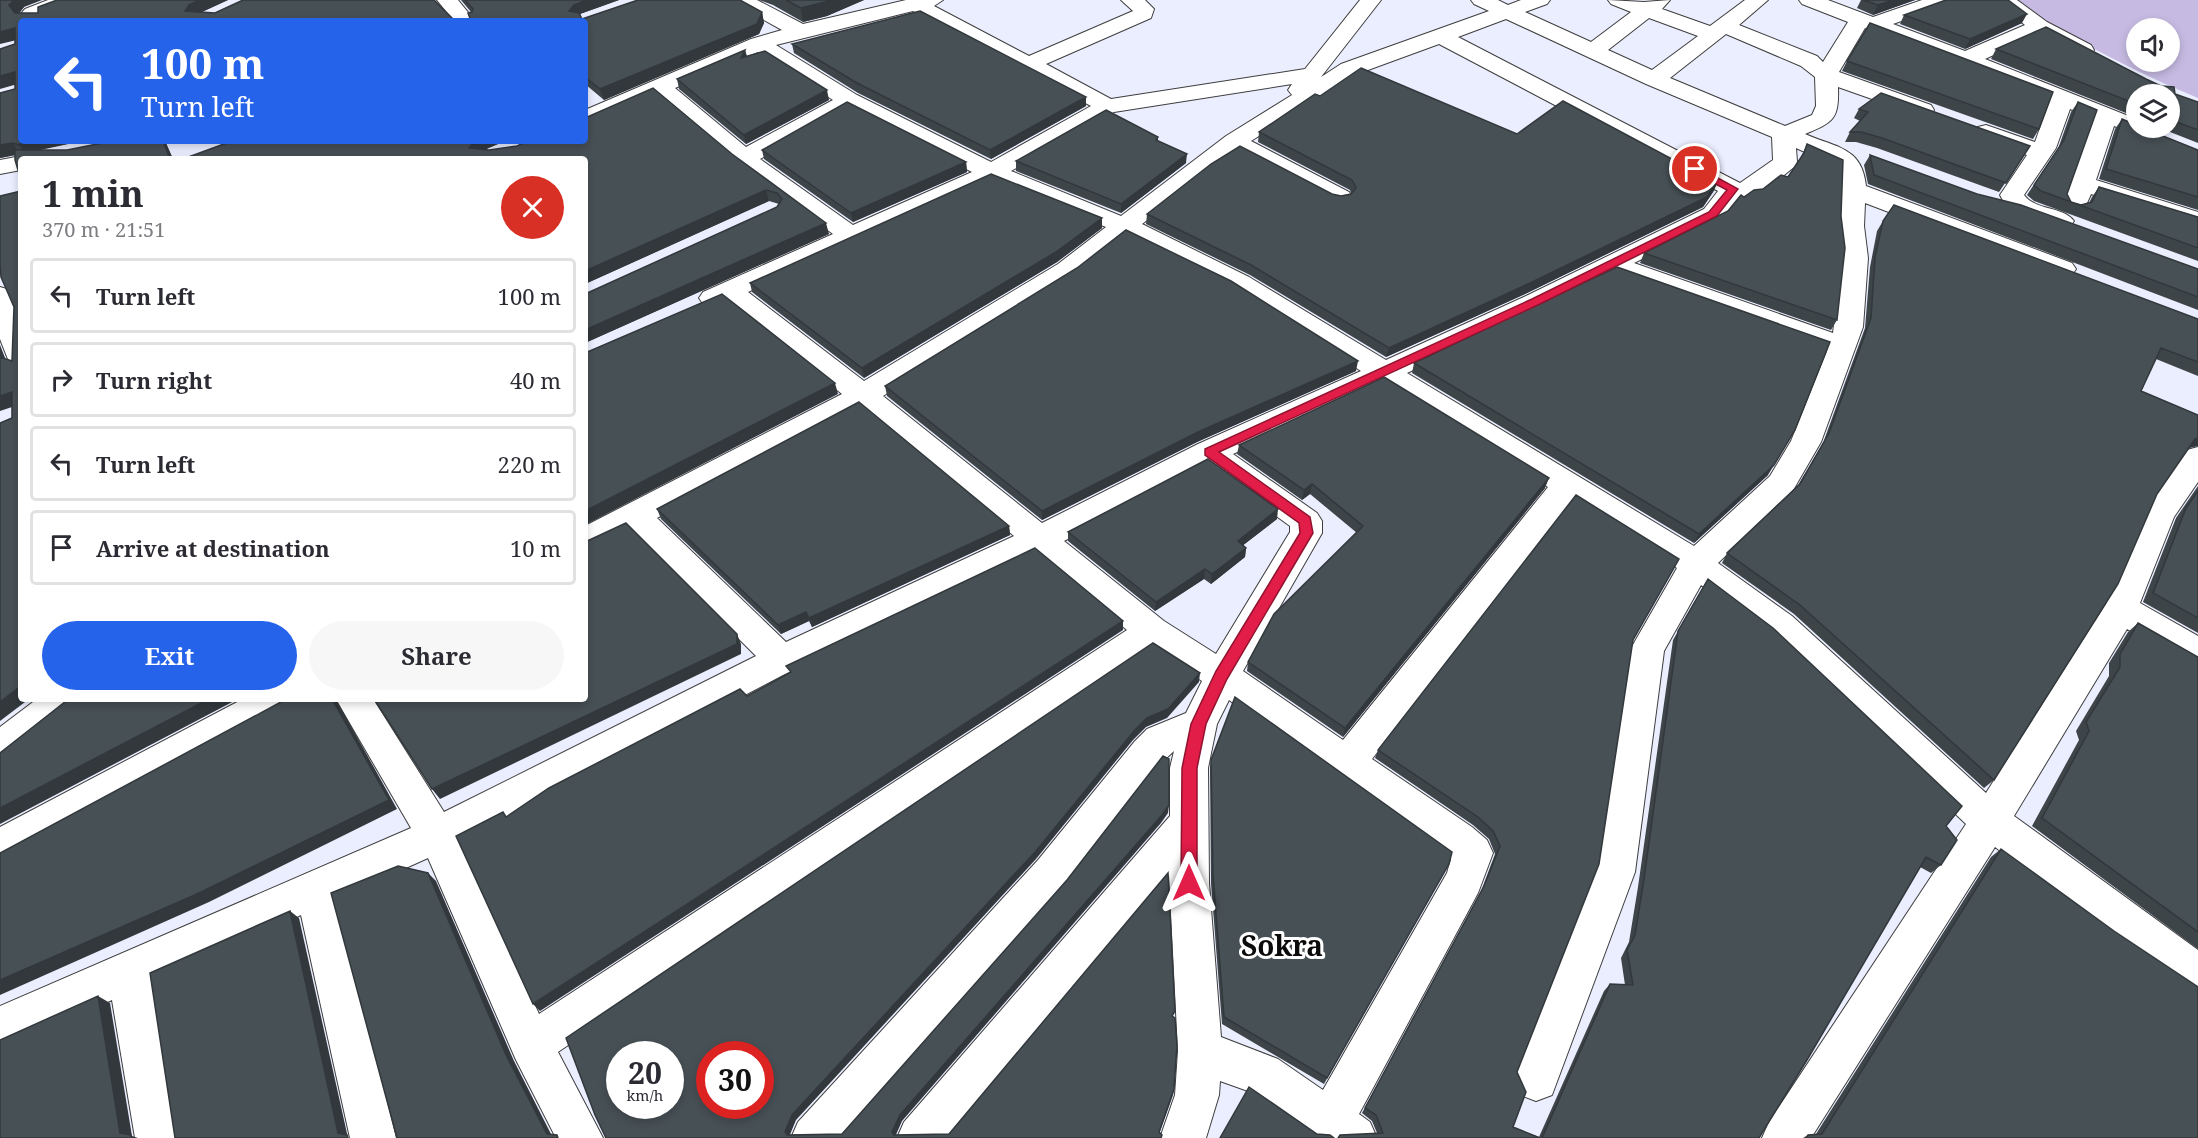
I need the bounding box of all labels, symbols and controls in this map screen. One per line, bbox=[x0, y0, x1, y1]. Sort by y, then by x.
map controls bbox=[2126, 18, 2180, 138]
button: sound bbox=[2126, 18, 2180, 72]
text: 100 m bbox=[141, 34, 265, 91]
icon: left bbox=[42, 42, 120, 120]
button: layers bbox=[2126, 84, 2180, 138]
text: Turn left bbox=[141, 88, 254, 125]
pin bbox=[1669, 143, 1720, 194]
icon: arrive bbox=[1678, 152, 1711, 185]
text: 1 min bbox=[42, 169, 144, 218]
button: close bbox=[501, 176, 564, 239]
text: 370 m · 21:51 bbox=[42, 216, 165, 243]
icon: left bbox=[45, 279, 78, 312]
text: Turn left bbox=[96, 281, 195, 311]
text: 100 m bbox=[498, 281, 561, 311]
icon: right bbox=[45, 363, 78, 396]
text: Turn right bbox=[96, 365, 212, 395]
text: 40 m bbox=[510, 365, 561, 395]
icon: left bbox=[45, 447, 78, 480]
text: Turn left bbox=[96, 449, 195, 479]
text: 220 m bbox=[498, 449, 561, 479]
icon: arrive bbox=[45, 531, 78, 564]
text: Arrive at destination bbox=[96, 533, 330, 563]
text: 10 m bbox=[510, 533, 561, 563]
button: Exit bbox=[42, 621, 297, 690]
button: Share bbox=[309, 621, 564, 690]
position arrow bbox=[1157, 851, 1221, 915]
district label: Sokra bbox=[1241, 926, 1323, 964]
speed limit sign: 30 bbox=[696, 1041, 774, 1119]
text: 20 bbox=[628, 1052, 662, 1093]
text: km/h bbox=[627, 1085, 663, 1105]

